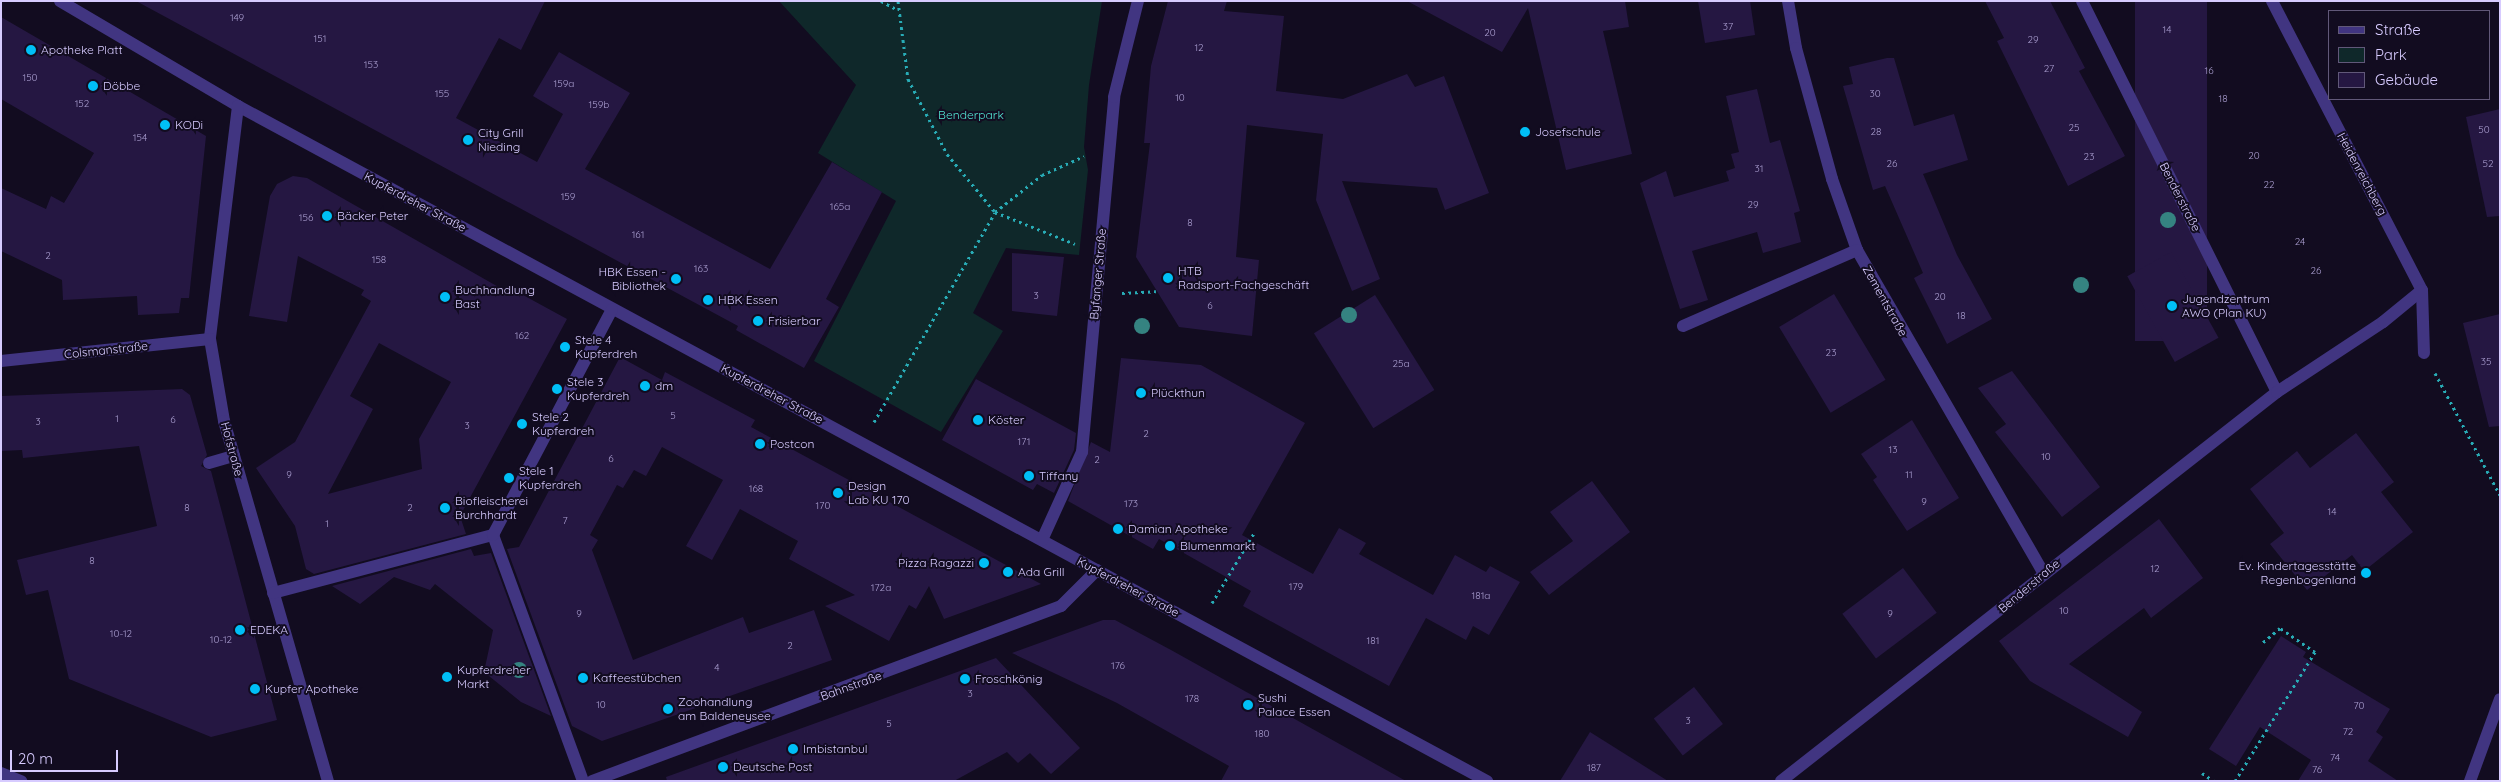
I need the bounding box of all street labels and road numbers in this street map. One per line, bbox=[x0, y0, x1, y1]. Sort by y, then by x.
street label: Heidenreichberg bbox=[2334, 130, 2390, 218]
street label: Benderstraße bbox=[2156, 160, 2204, 234]
street label: Kupferdreher Straße bbox=[361, 169, 469, 235]
street label: Byfanger Straße bbox=[1087, 228, 1109, 320]
street label: Zementstraße bbox=[1860, 263, 1910, 339]
street label: Colsmanstraße bbox=[63, 338, 149, 362]
street label: Kupferdreher Straße bbox=[718, 361, 826, 427]
street label: Hofstraße bbox=[218, 420, 246, 478]
street label: Kupferdreher Straße bbox=[1074, 554, 1182, 620]
street label: Benderstraße bbox=[1995, 556, 2063, 616]
street label: Bahnstraße bbox=[818, 668, 884, 704]

